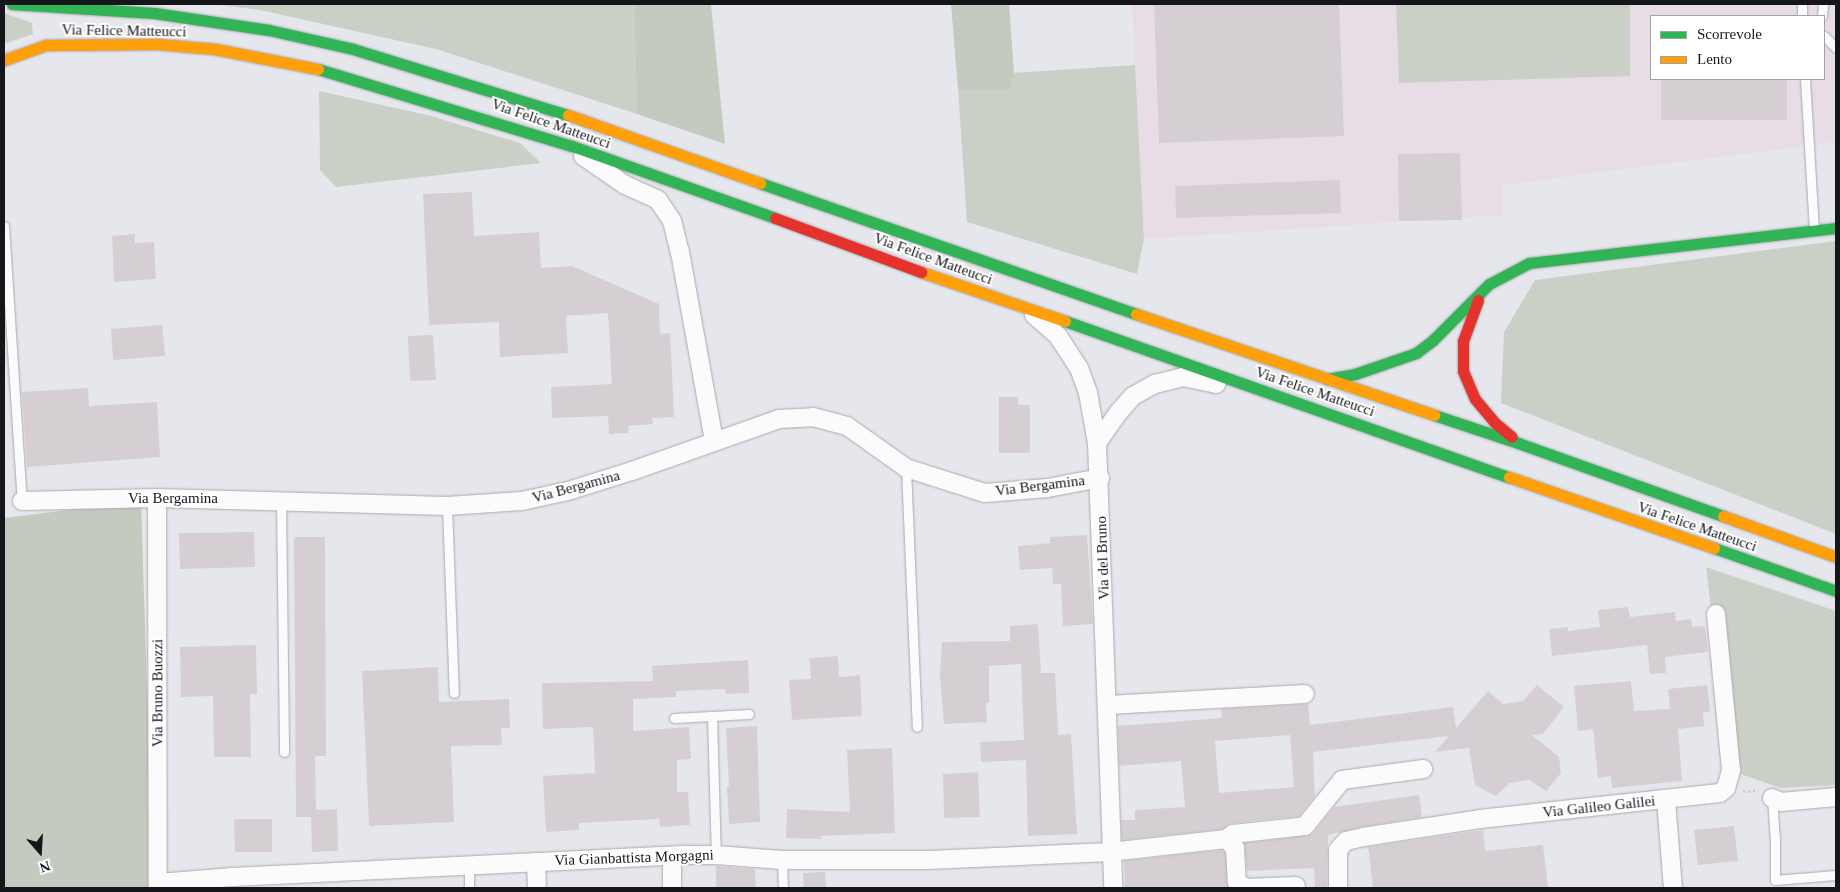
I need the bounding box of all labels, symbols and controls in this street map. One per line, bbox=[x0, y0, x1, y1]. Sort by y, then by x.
legend bbox=[1650, 15, 1825, 80]
street label: Via Felice Matteucci bbox=[61, 21, 187, 41]
text: Scorrevole bbox=[1697, 26, 1762, 42]
text: Lento bbox=[1697, 51, 1732, 67]
street label: Via Felice Matteucci bbox=[489, 95, 613, 153]
street label: Via Felice Matteucci bbox=[871, 229, 995, 289]
street label: Via Felice Matteucci bbox=[1253, 363, 1377, 421]
street label: Via Bergamina bbox=[530, 467, 622, 507]
street label: Via Bergamina bbox=[994, 472, 1086, 500]
street label: Via Bergamina bbox=[128, 490, 218, 508]
street label: Via Felice Matteucci bbox=[1635, 498, 1759, 556]
street label: Via del Bruno bbox=[1093, 516, 1113, 600]
street label: Via Bruno Buozzi bbox=[149, 639, 167, 747]
street label: Via Galileo Galilei bbox=[1542, 792, 1656, 822]
north arrow bbox=[15, 827, 65, 877]
street label: Via Gianbattista Morgagni bbox=[554, 846, 714, 870]
text: N bbox=[38, 858, 52, 875]

